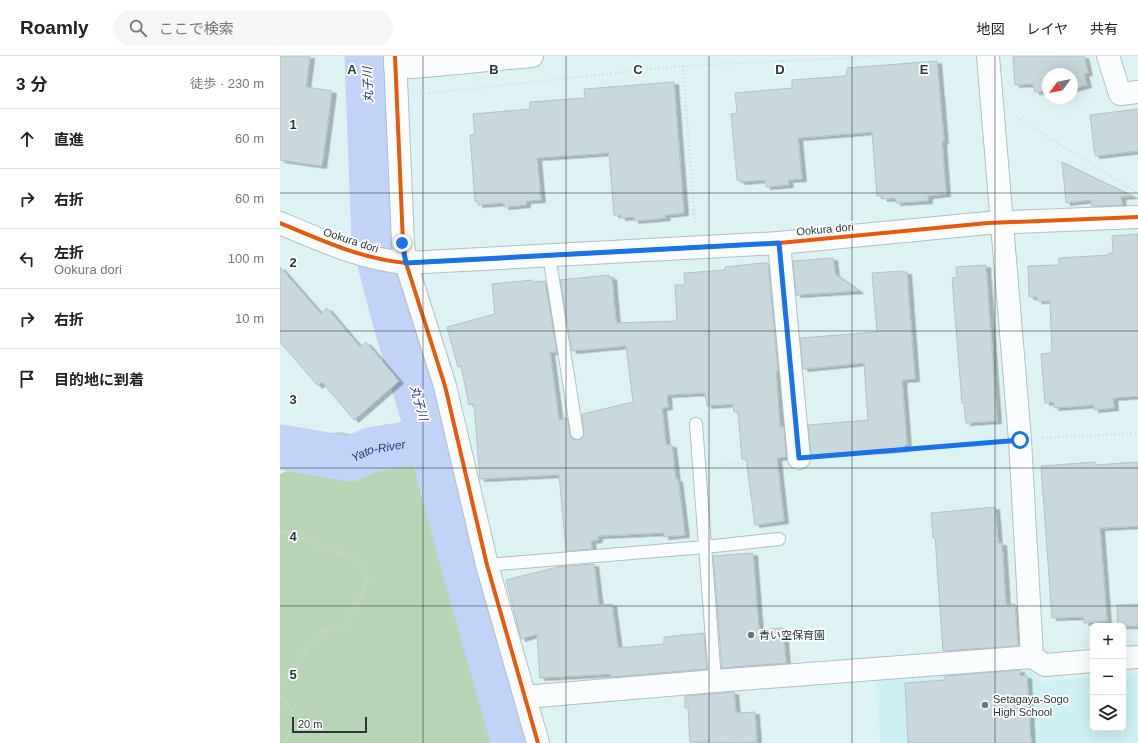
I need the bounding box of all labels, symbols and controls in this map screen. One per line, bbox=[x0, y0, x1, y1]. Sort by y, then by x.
search box bbox=[113, 10, 393, 46]
text: Roamly bbox=[20, 17, 89, 38]
icon: search bbox=[127, 17, 149, 39]
text: ここで検索 bbox=[159, 20, 234, 37]
text: 地図 bbox=[976, 21, 1004, 37]
text: レイヤ bbox=[1026, 21, 1068, 37]
text: 共有 bbox=[1090, 21, 1118, 37]
text: A bbox=[347, 62, 357, 77]
text: B bbox=[489, 62, 499, 77]
text: C bbox=[633, 62, 643, 77]
text: D bbox=[775, 62, 785, 77]
text: E bbox=[920, 62, 929, 77]
water label: 丸子川 bbox=[360, 65, 376, 103]
north arrow bbox=[1042, 68, 1078, 104]
text: 3 分 bbox=[16, 75, 47, 94]
text: 徒歩 · 230 m bbox=[190, 76, 264, 91]
text: 1 bbox=[289, 117, 297, 132]
icon: ahead bbox=[16, 128, 38, 150]
text: 直進 bbox=[54, 131, 84, 148]
text: 60 m bbox=[235, 131, 264, 146]
icon: right bbox=[16, 188, 38, 210]
text: 右折 bbox=[54, 191, 84, 208]
text: 60 m bbox=[235, 191, 264, 206]
street label: Ookura dori bbox=[796, 221, 854, 237]
street label: Ookura dori bbox=[322, 225, 380, 255]
route end bbox=[393, 234, 411, 252]
text: 左折 bbox=[54, 244, 84, 261]
icon: left bbox=[16, 248, 38, 270]
text: 100 m bbox=[228, 251, 264, 266]
text: 2 bbox=[289, 255, 297, 270]
text: Ookura dori bbox=[54, 262, 122, 277]
icon: right bbox=[16, 308, 38, 330]
text: 右折 bbox=[54, 311, 84, 328]
text: 10 m bbox=[235, 311, 264, 326]
icon: arrive bbox=[16, 368, 38, 390]
text: 目的地に到着 bbox=[54, 371, 144, 388]
water label: 丸子川 bbox=[407, 384, 431, 424]
text: 3 bbox=[289, 392, 297, 407]
route start bbox=[1011, 431, 1029, 449]
water label: Yato-River bbox=[349, 437, 408, 465]
text: 4 bbox=[289, 529, 297, 544]
map controls bbox=[1090, 623, 1126, 731]
button: + bbox=[1090, 623, 1126, 659]
place label: 青い空保育園 bbox=[759, 629, 825, 641]
marker: 青い空保育園 bbox=[746, 630, 756, 640]
button: − bbox=[1090, 659, 1126, 695]
text: 5 bbox=[289, 667, 297, 682]
place label: Setagaya-Sogo High School bbox=[993, 693, 1069, 718]
button: layers bbox=[1090, 695, 1126, 731]
marker: Setagaya-Sogo High School bbox=[980, 700, 990, 710]
scale bar bbox=[292, 715, 367, 734]
text: 20 m bbox=[298, 718, 322, 730]

